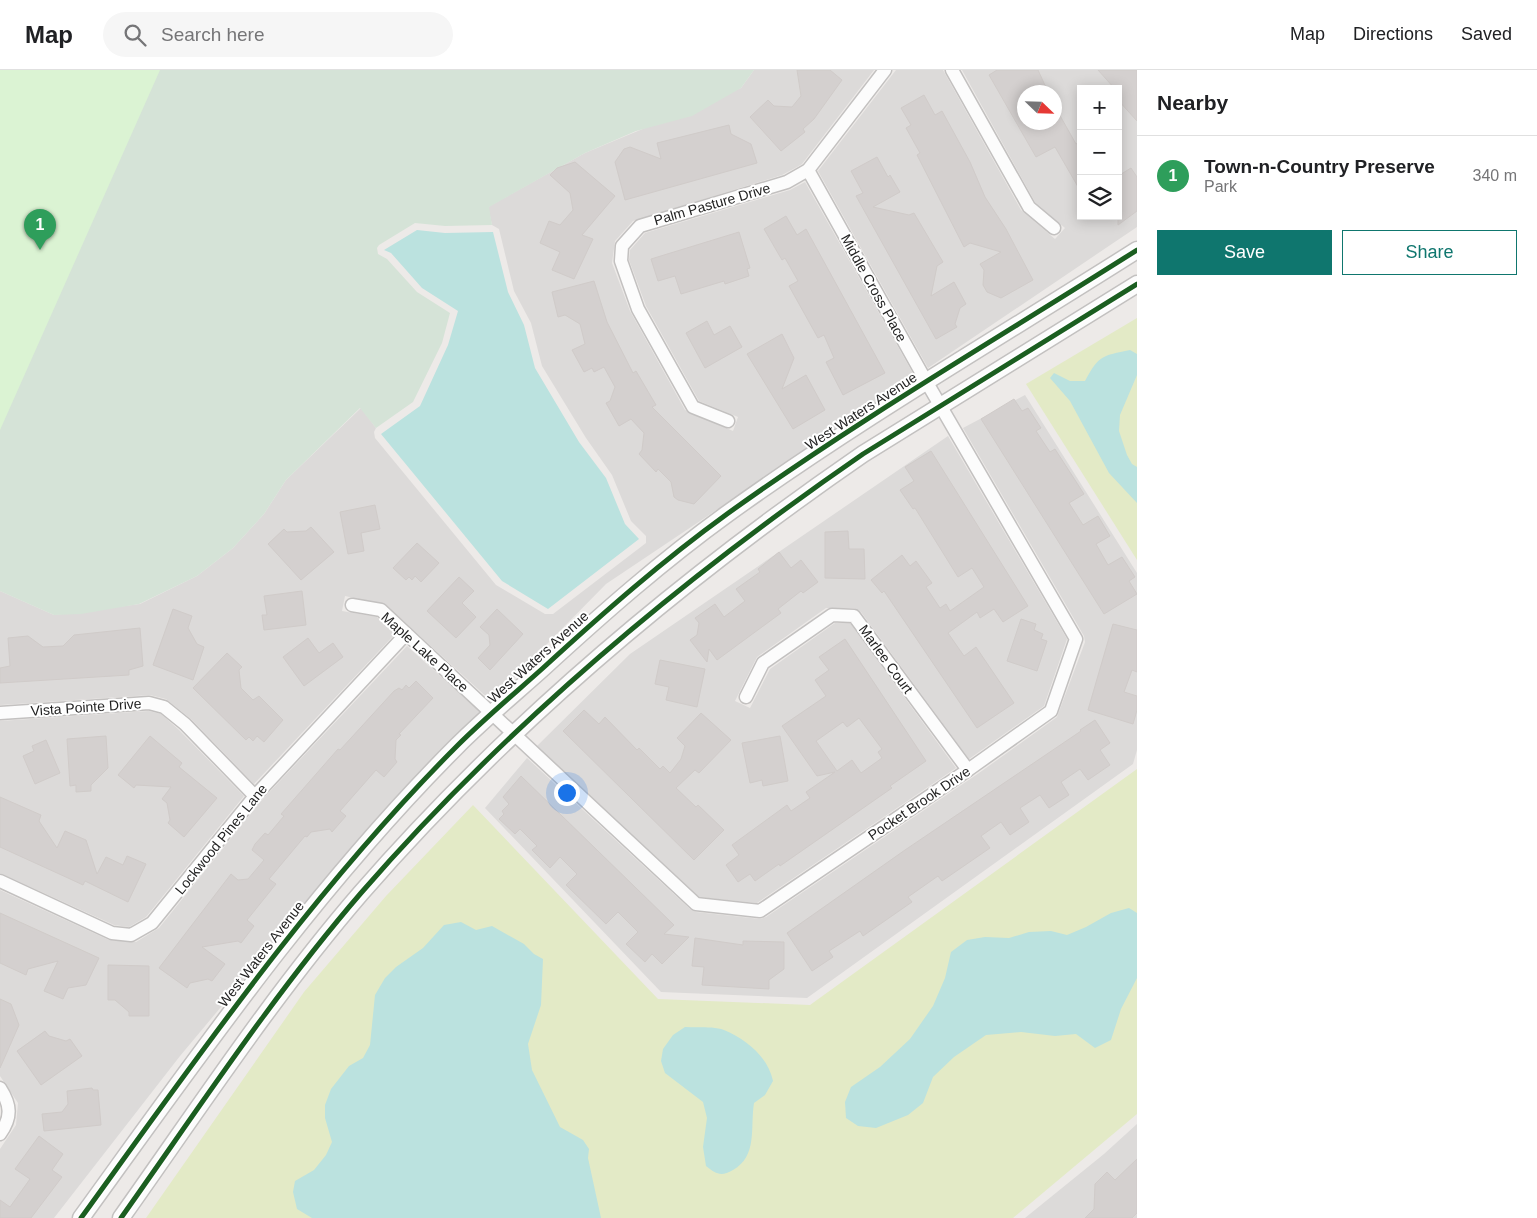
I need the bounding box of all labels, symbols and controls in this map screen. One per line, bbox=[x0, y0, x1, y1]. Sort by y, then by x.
search box bbox=[103, 12, 453, 57]
text: Map bbox=[25, 21, 73, 48]
icon: search bbox=[121, 21, 149, 49]
text: Search here bbox=[161, 24, 265, 45]
text: Map bbox=[1290, 24, 1325, 44]
text: Directions bbox=[1353, 24, 1433, 44]
text: Saved bbox=[1461, 24, 1512, 44]
north arrow bbox=[1017, 85, 1062, 130]
map controls bbox=[1077, 85, 1122, 220]
button: + bbox=[1077, 85, 1122, 130]
text: Nearby bbox=[1157, 91, 1228, 114]
button: − bbox=[1077, 130, 1122, 175]
text: Town-n-Country Preserve bbox=[1204, 156, 1435, 177]
text: 1 bbox=[1169, 167, 1177, 184]
text: 340 m bbox=[1473, 167, 1517, 184]
button: layers bbox=[1077, 175, 1122, 220]
text: Park bbox=[1204, 178, 1237, 195]
street label: Palm Pasture Drive bbox=[652, 180, 772, 228]
pin: 1 bbox=[24, 209, 56, 250]
button: Save bbox=[1157, 230, 1332, 275]
button: Share bbox=[1342, 230, 1517, 275]
street label: Middle Cross Place bbox=[838, 231, 910, 345]
street label: West Waters Avenue bbox=[802, 369, 920, 453]
street label: West Waters Avenue bbox=[484, 608, 592, 706]
street label: Maple Lake Place bbox=[378, 609, 472, 695]
street label: Marlee Court bbox=[856, 622, 916, 697]
street label: Vista Pointe Drive bbox=[30, 695, 142, 719]
street label: Pocket Brook Drive bbox=[865, 763, 973, 843]
your location bbox=[554, 780, 580, 806]
street label: Lockwood Pines Lane bbox=[172, 781, 270, 897]
street label: West Waters Avenue bbox=[215, 898, 307, 1010]

